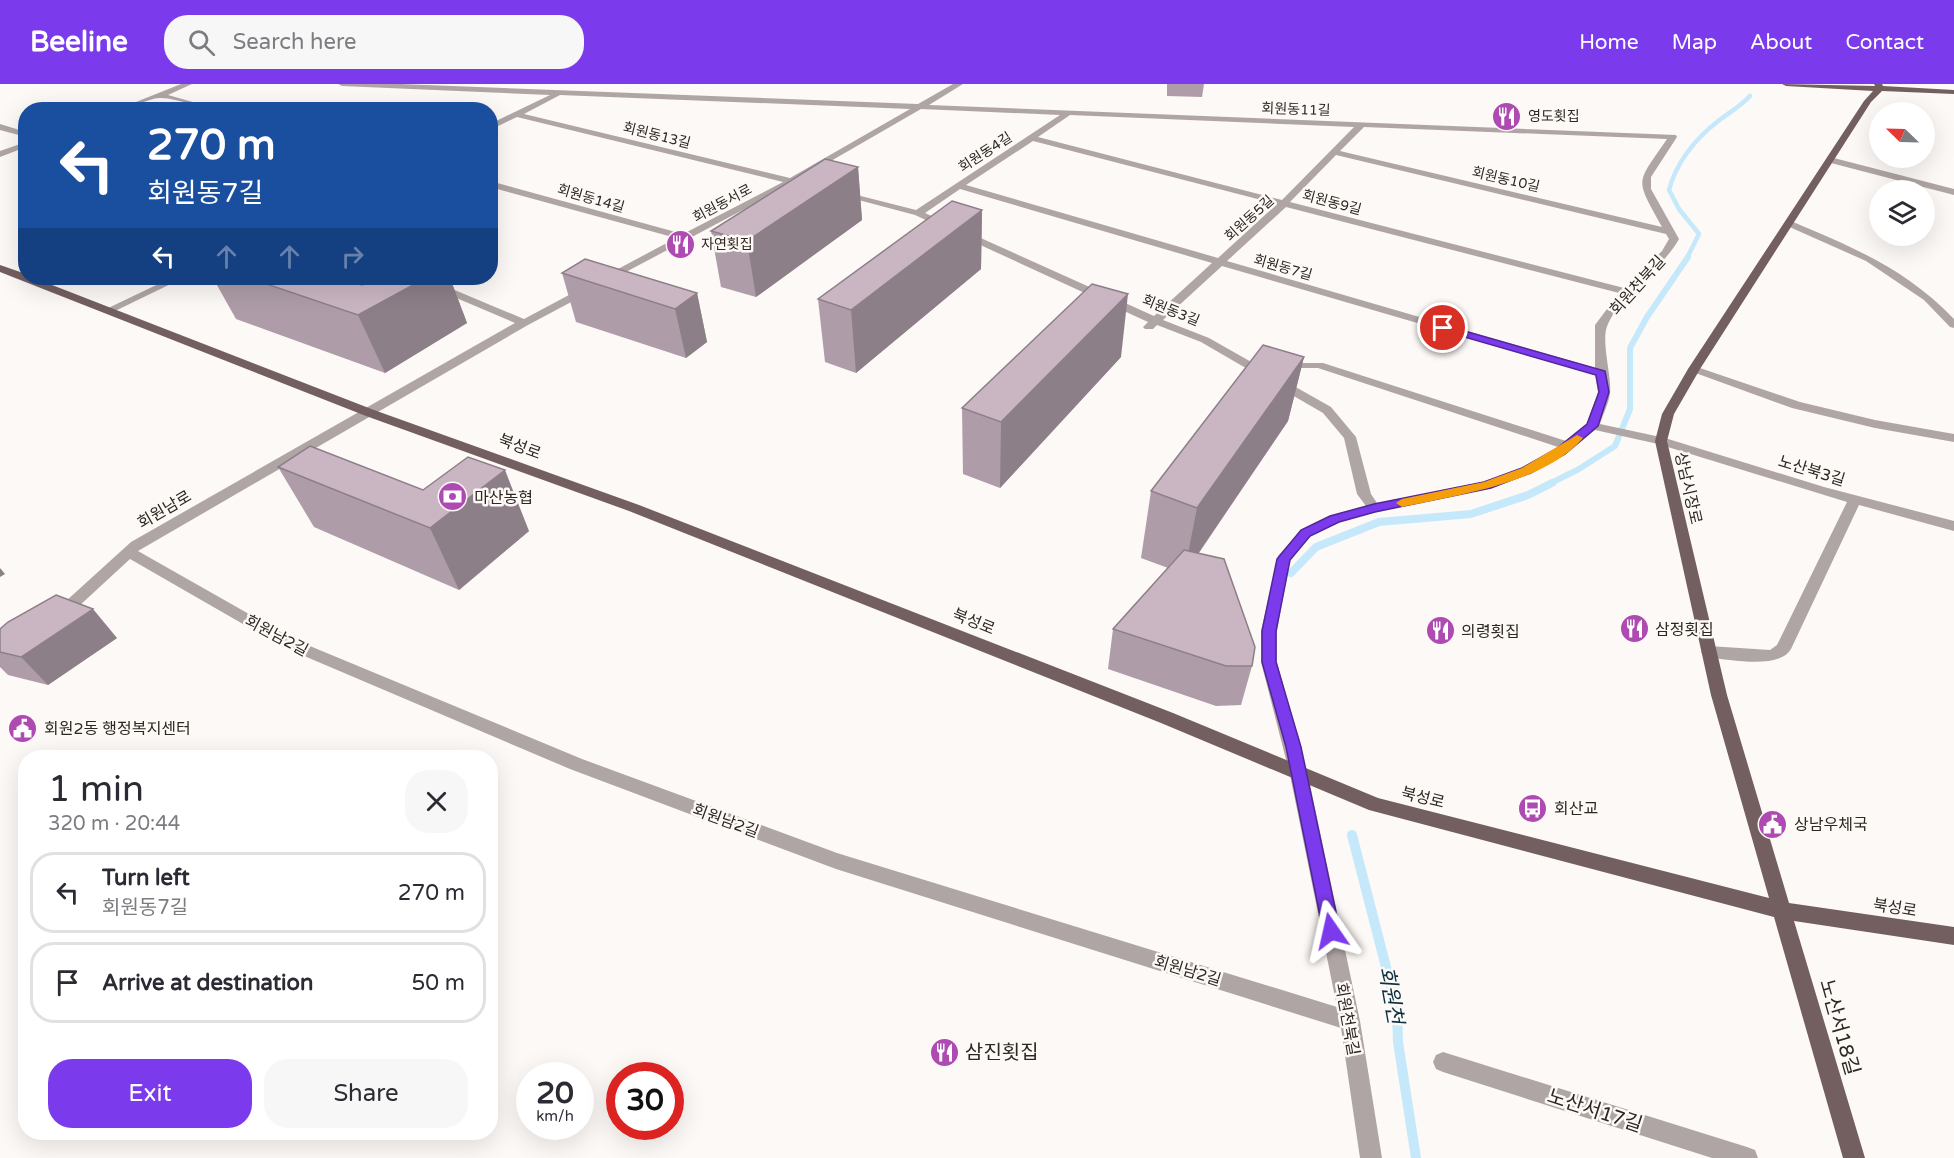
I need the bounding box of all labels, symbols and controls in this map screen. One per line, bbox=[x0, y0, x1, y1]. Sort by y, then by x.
search box bbox=[164, 15, 584, 69]
text: Beeline bbox=[30, 25, 128, 59]
icon: search bbox=[185, 26, 218, 59]
text: Search here bbox=[233, 29, 357, 55]
text: Home bbox=[1579, 30, 1639, 55]
text: Map bbox=[1672, 30, 1717, 55]
text: About bbox=[1750, 30, 1812, 55]
text: Contact bbox=[1845, 30, 1924, 55]
street label: 회원동11길 bbox=[1261, 100, 1331, 119]
restaurant icon: 영도횟집 bbox=[1491, 100, 1523, 132]
north arrow bbox=[1869, 102, 1935, 168]
map controls bbox=[1869, 102, 1935, 246]
place label: 영도횟집 bbox=[1528, 108, 1580, 125]
street label: 회원동13길 bbox=[621, 119, 692, 152]
text: 270 m bbox=[147, 120, 276, 171]
icon: left bbox=[48, 126, 126, 204]
street label: 회원동4길 bbox=[955, 129, 1015, 176]
street label: 회원동10길 bbox=[1470, 163, 1541, 196]
text: 회원동7길 bbox=[147, 177, 263, 210]
button: layers bbox=[1869, 180, 1935, 246]
street label: 회원동14길 bbox=[555, 181, 626, 216]
street label: 회원동서로 bbox=[690, 181, 755, 226]
street label: 회원동9길 bbox=[1301, 186, 1363, 218]
street label: 회원동5길 bbox=[1221, 192, 1277, 245]
restaurant icon: 자연횟집 bbox=[664, 228, 696, 260]
place label: 자연횟집 bbox=[701, 236, 753, 253]
icon: left bbox=[147, 240, 180, 273]
icon: ahead bbox=[210, 240, 243, 273]
icon: ahead bbox=[273, 240, 306, 273]
icon: right bbox=[336, 240, 369, 273]
street label: 회원동7길 bbox=[1252, 251, 1314, 284]
street label: 회원천북길 bbox=[1606, 252, 1670, 320]
street label: 회원동3길 bbox=[1140, 291, 1202, 330]
pin bbox=[1417, 302, 1468, 353]
icon: arrive bbox=[1426, 311, 1459, 344]
street label: 북성로 bbox=[495, 430, 544, 464]
street label: 상남시장로 bbox=[1670, 450, 1706, 527]
street label: 노산북3길 bbox=[1776, 451, 1848, 491]
bank icon: 마산농협 bbox=[437, 481, 469, 513]
street label: 회원남로 bbox=[134, 486, 195, 533]
place label: 마산농협 bbox=[474, 488, 533, 508]
street label: 북성로 bbox=[949, 604, 998, 640]
street label: 회원남2길 bbox=[241, 611, 312, 661]
restaurant icon: 삼정횟집 bbox=[1618, 613, 1650, 645]
restaurant icon: 의령횟집 bbox=[1424, 615, 1456, 647]
place label: 삼정횟집 bbox=[1655, 620, 1714, 640]
place label: 의령횟집 bbox=[1461, 622, 1520, 642]
public building icon: 회원2동 행정복지센터 bbox=[7, 712, 39, 744]
place label: 회원2동 행정복지센터 bbox=[44, 719, 191, 739]
text: 1 min bbox=[48, 768, 144, 811]
button: close bbox=[405, 770, 468, 833]
street label: 북성로 bbox=[1399, 783, 1447, 813]
bus stop icon: 회산교 bbox=[1517, 792, 1549, 824]
place label: 회산교 bbox=[1554, 799, 1598, 819]
street label: 회원남2길 bbox=[690, 800, 761, 842]
public building icon: 상남우체국 bbox=[1757, 808, 1789, 840]
text: 320 m · 20:44 bbox=[48, 812, 180, 836]
place label: 상남우체국 bbox=[1794, 815, 1868, 835]
text: Turn left bbox=[102, 865, 190, 891]
icon: left bbox=[51, 876, 84, 909]
text: 270 m bbox=[398, 880, 465, 906]
street label: 북성로 bbox=[1871, 895, 1918, 921]
text: 회원동7길 bbox=[102, 896, 188, 920]
position arrow bbox=[1299, 899, 1363, 963]
street label: 회원남2길 bbox=[1152, 951, 1224, 991]
water label: 회원천 bbox=[1373, 964, 1408, 1028]
icon: arrive bbox=[51, 966, 84, 999]
text: Arrive at destination bbox=[102, 970, 313, 996]
text: 50 m bbox=[411, 970, 465, 996]
street label: 노산서18길 bbox=[1814, 977, 1864, 1078]
street label: 회원천북길 bbox=[1331, 981, 1363, 1057]
restaurant icon: 삼진횟집 bbox=[928, 1036, 960, 1068]
place label: 삼진횟집 bbox=[965, 1041, 1039, 1065]
button: Exit bbox=[48, 1059, 252, 1128]
button: Share bbox=[264, 1059, 468, 1128]
speed limit sign: 30 bbox=[606, 1062, 684, 1140]
text: 20 bbox=[536, 1075, 574, 1112]
street label: 노산서17길 bbox=[1544, 1084, 1645, 1138]
text: km/h bbox=[536, 1107, 574, 1125]

